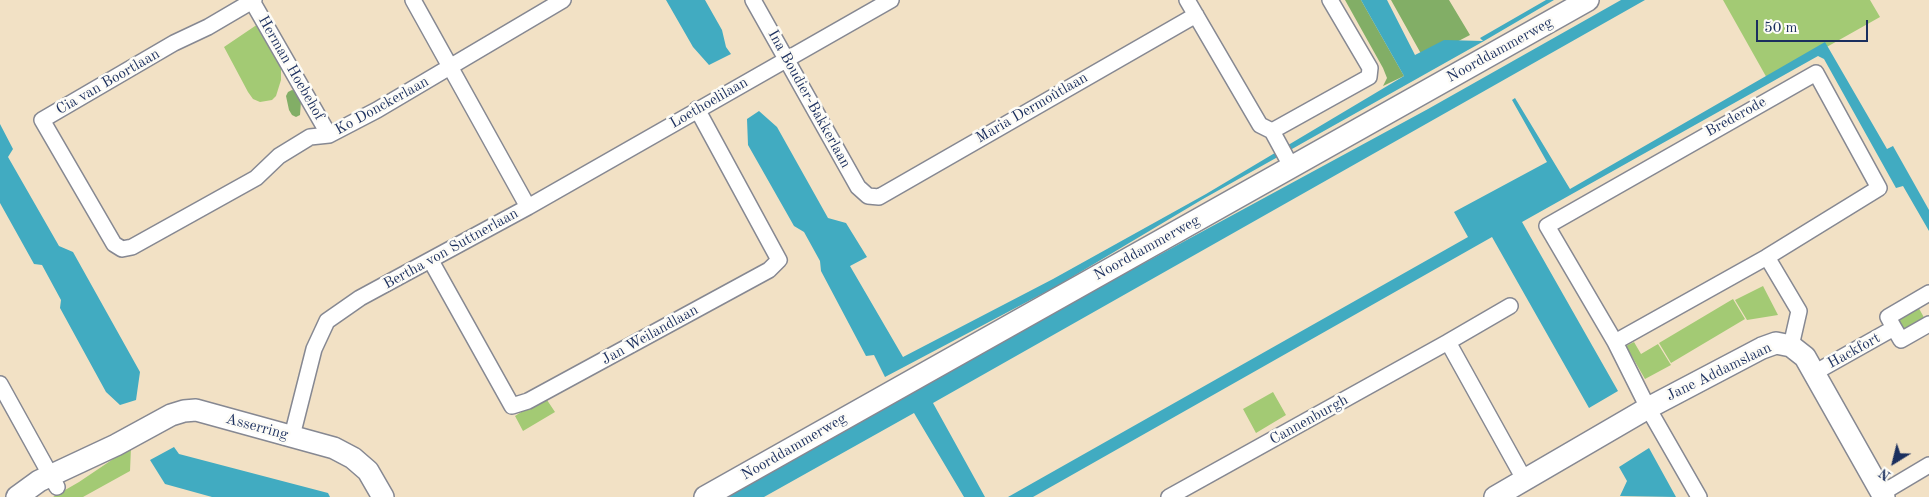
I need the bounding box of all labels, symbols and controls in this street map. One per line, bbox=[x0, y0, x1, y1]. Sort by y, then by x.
scale bar bbox=[1759, 10, 1872, 42]
street label: Herman Hoebehof bbox=[254, 12, 328, 124]
street label: Noorddammerweg bbox=[1444, 13, 1556, 87]
text: 50 m bbox=[1764, 21, 1798, 36]
street label: Ina Boudier-Bakkerlaan bbox=[763, 27, 855, 171]
street label: Cia van Boortlaan bbox=[53, 45, 163, 119]
street label: Maria Dermoûtlaan bbox=[973, 69, 1091, 147]
street label: Ko Donckerlaan bbox=[332, 73, 432, 139]
street label: Loethoelilaan bbox=[667, 73, 751, 133]
street label: Brederode bbox=[1703, 93, 1769, 141]
street label: Bertha von Suttnerlaan bbox=[380, 204, 522, 294]
street label: Noorddammerweg bbox=[1091, 211, 1203, 285]
street label: Jan Weilandlaan bbox=[599, 301, 701, 369]
street label: Hackfort bbox=[1825, 329, 1883, 373]
street label: Jane Addamslaan bbox=[1664, 339, 1774, 405]
street label: Cannenburgh bbox=[1267, 391, 1351, 449]
street label: Asserring bbox=[224, 410, 290, 444]
street label: Noorddammerweg bbox=[738, 410, 850, 484]
north arrow bbox=[1869, 437, 1919, 487]
text: N bbox=[1877, 465, 1894, 483]

